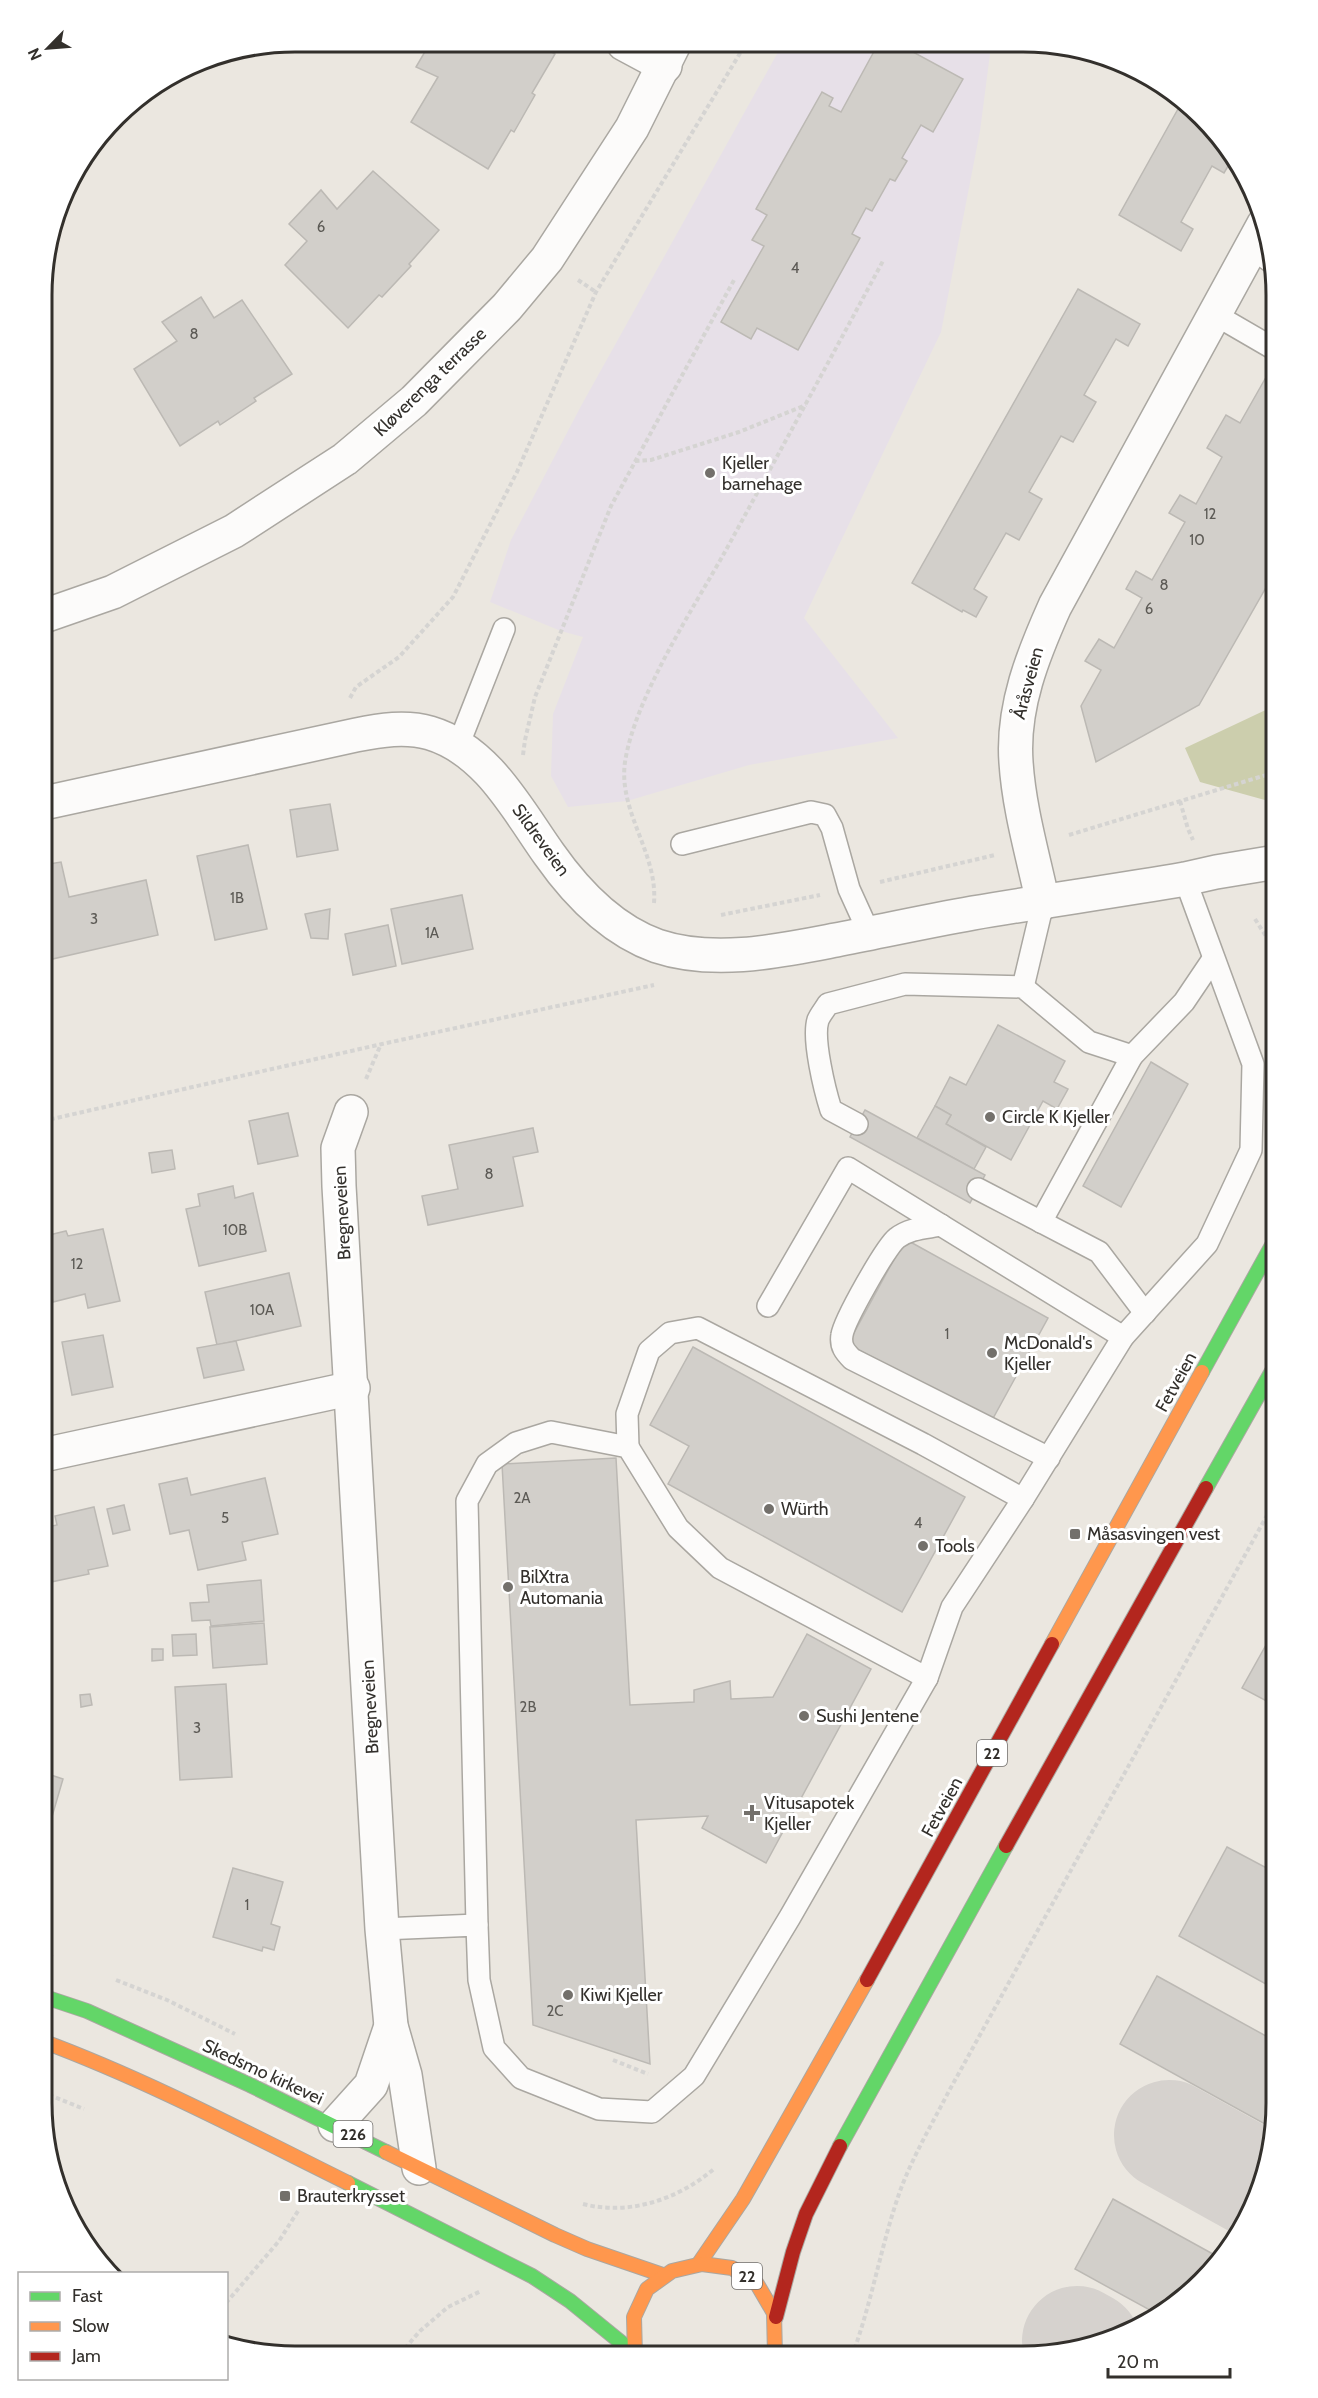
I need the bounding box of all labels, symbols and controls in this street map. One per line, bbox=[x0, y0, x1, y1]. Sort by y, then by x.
north arrow bbox=[18, 18, 78, 78]
text: N bbox=[24, 45, 46, 63]
house number: 6 bbox=[317, 218, 325, 236]
house number: 4 bbox=[791, 259, 800, 277]
street label: Kløverenga terrasse bbox=[369, 323, 491, 441]
house number: 8 bbox=[189, 325, 199, 343]
place label: Kjeller barnehage bbox=[722, 452, 802, 495]
marker: Kjeller barnehage bbox=[703, 466, 717, 480]
house number: 12 bbox=[1204, 505, 1217, 523]
house number: 10 bbox=[1189, 531, 1205, 549]
house number: 8 bbox=[1159, 576, 1169, 594]
house number: 6 bbox=[1145, 600, 1153, 618]
street label: Åråsveien bbox=[1008, 645, 1048, 721]
street label: Sildreveien bbox=[507, 800, 575, 880]
house number: 1B bbox=[230, 889, 244, 907]
house number: 3 bbox=[90, 910, 98, 928]
house number: 1A bbox=[425, 924, 440, 942]
place label: Circle K Kjeller bbox=[1002, 1106, 1110, 1128]
marker: Circle K Kjeller bbox=[983, 1110, 997, 1124]
street label: Bregneveien bbox=[329, 1165, 355, 1261]
house number: 8 bbox=[484, 1165, 494, 1183]
house number: 10B bbox=[223, 1221, 247, 1239]
house number: 12 bbox=[71, 1255, 84, 1273]
house number: 10A bbox=[250, 1301, 275, 1319]
house number: 1 bbox=[945, 1325, 949, 1343]
place label: McDonald's Kjeller bbox=[1004, 1332, 1092, 1375]
marker: McDonald's Kjeller bbox=[985, 1346, 999, 1360]
street label: Fetveien bbox=[1151, 1348, 1201, 1416]
house number: 2A bbox=[513, 1489, 531, 1507]
place label: Würth bbox=[781, 1498, 828, 1520]
marker: Würth bbox=[762, 1502, 776, 1516]
house number: 5 bbox=[221, 1509, 229, 1527]
house number: 4 bbox=[914, 1514, 923, 1532]
place label: Måsasvingen vest bbox=[1087, 1523, 1220, 1545]
marker: Måsasvingen vest bbox=[1068, 1527, 1082, 1541]
place label: Tools bbox=[935, 1535, 975, 1557]
marker: Tools bbox=[916, 1539, 930, 1553]
place label: BilXtra Automania bbox=[520, 1566, 604, 1609]
marker: BilXtra Automania bbox=[501, 1580, 515, 1594]
street label: Bregneveien bbox=[357, 1659, 383, 1755]
house number: 2B bbox=[520, 1698, 536, 1716]
place label: Sushi Jentene bbox=[816, 1705, 919, 1727]
marker: Sushi Jentene bbox=[797, 1709, 811, 1723]
house number: 3 bbox=[193, 1719, 201, 1737]
road number: 22 bbox=[977, 1740, 1007, 1766]
street label: Fetveien bbox=[917, 1773, 967, 1841]
place label: Vitusapotek Kjeller bbox=[764, 1792, 855, 1835]
marker: Vitusapotek Kjeller bbox=[745, 1806, 759, 1820]
house number: 1 bbox=[245, 1896, 249, 1914]
place label: Kiwi Kjeller bbox=[580, 1984, 663, 2006]
marker: Kiwi Kjeller bbox=[561, 1988, 575, 2002]
house number: 2C bbox=[546, 2002, 564, 2020]
street label: Skedsmo kirkevei bbox=[199, 2034, 327, 2110]
road number: 226 bbox=[334, 2121, 372, 2147]
place label: Brauterkrysset bbox=[297, 2185, 405, 2207]
marker: Brauterkrysset bbox=[278, 2189, 292, 2203]
road number: 22 bbox=[732, 2263, 762, 2289]
legend bbox=[18, 2272, 228, 2380]
text: Fast bbox=[72, 2285, 103, 2307]
text: Slow bbox=[72, 2315, 109, 2337]
scale bar bbox=[1108, 2341, 1230, 2379]
text: Jam bbox=[71, 2345, 101, 2367]
text: 20 m bbox=[1117, 2351, 1159, 2373]

